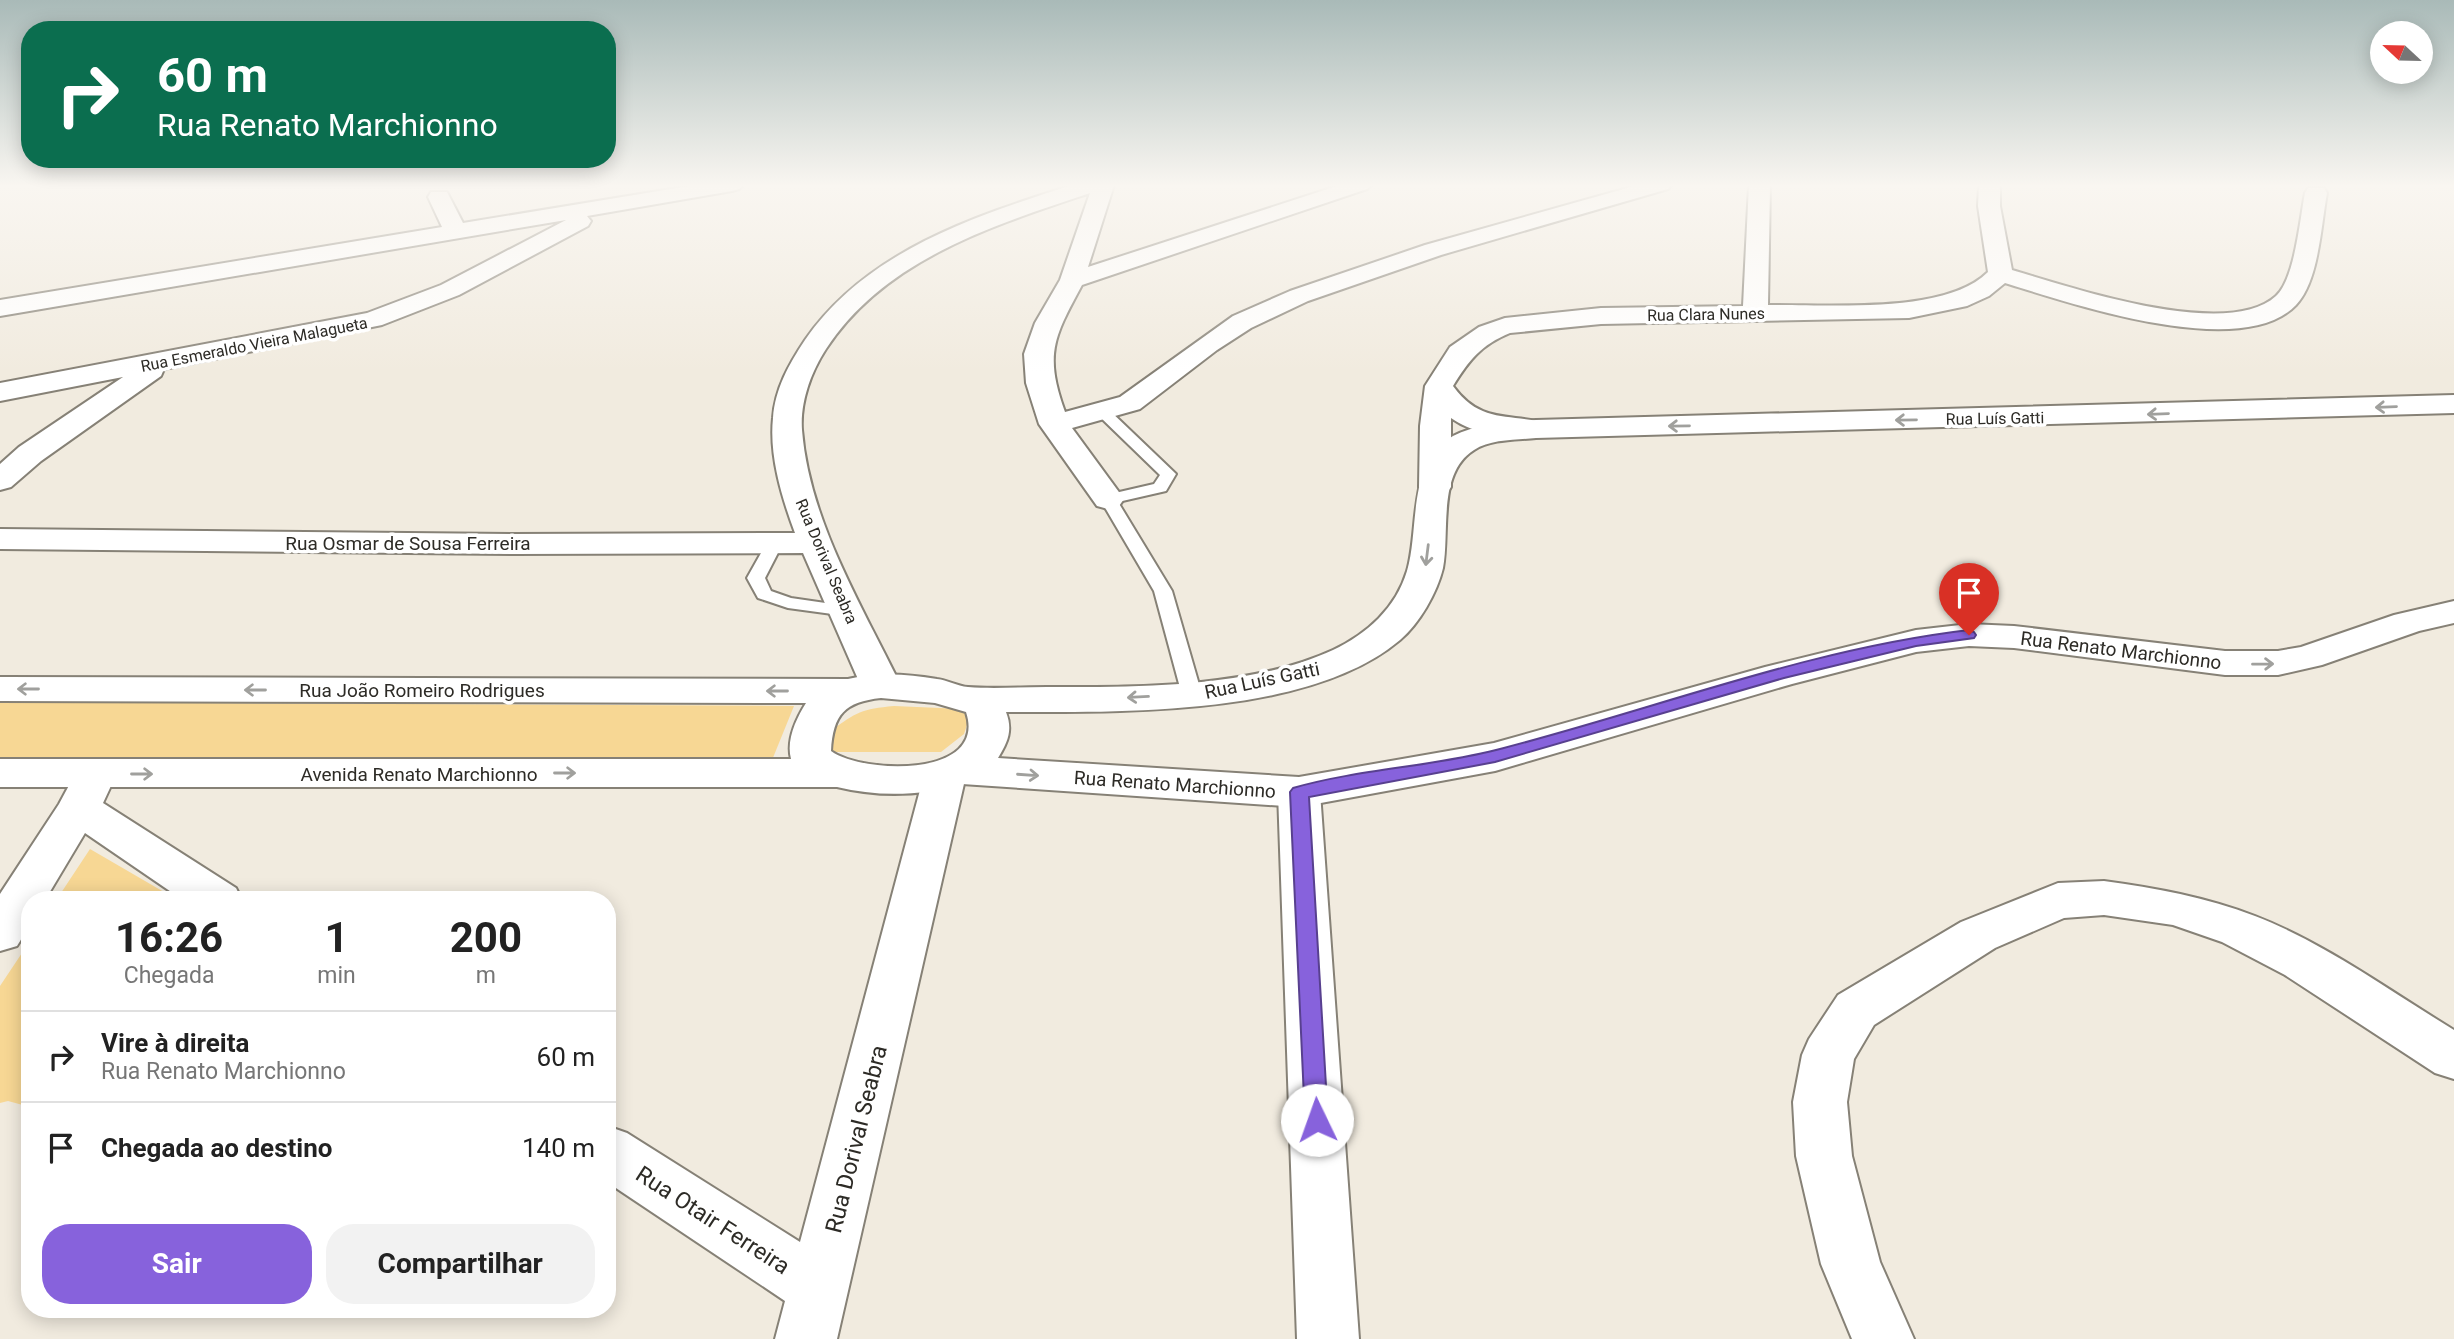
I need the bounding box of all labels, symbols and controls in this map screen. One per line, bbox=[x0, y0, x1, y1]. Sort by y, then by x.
north arrow bbox=[2370, 21, 2432, 84]
map controls bbox=[2370, 21, 2433, 84]
text: 60 m bbox=[157, 47, 268, 104]
icon: right bbox=[42, 49, 133, 140]
text: Rua Renato Marchionno bbox=[157, 106, 498, 144]
street label: Rua Clara Nunes bbox=[1647, 304, 1765, 325]
street label: Rua Esmeraldo Vieira Malagueta bbox=[139, 313, 369, 376]
one-way arrow bbox=[2375, 400, 2398, 413]
street label: Rua Luís Gatti bbox=[1946, 408, 2044, 429]
one-way arrow bbox=[2147, 408, 2170, 421]
one-way arrow bbox=[1895, 414, 1918, 427]
one-way arrow bbox=[1668, 419, 1691, 432]
street label: Rua Dorival Seabra bbox=[792, 496, 861, 627]
street label: Rua Osmar de Sousa Ferreira bbox=[285, 532, 531, 555]
one-way arrow bbox=[1421, 543, 1434, 566]
pin bbox=[1939, 563, 1999, 635]
icon: arrive bbox=[1950, 574, 1988, 612]
street label: Rua Renato Marchionno bbox=[2019, 627, 2223, 674]
street label: Rua Luís Gatti bbox=[1202, 657, 1322, 704]
one-way arrow bbox=[2252, 657, 2275, 671]
street label: Rua João Romeiro Rodrigues bbox=[299, 679, 545, 702]
one-way arrow bbox=[16, 682, 39, 696]
one-way arrow bbox=[244, 683, 267, 697]
one-way arrow bbox=[765, 684, 788, 698]
one-way arrow bbox=[1127, 691, 1150, 704]
street label: Avenida Renato Marchionno bbox=[300, 763, 538, 786]
street label: Rua Renato Marchionno bbox=[1073, 766, 1277, 803]
one-way arrow bbox=[130, 767, 153, 781]
one-way arrow bbox=[553, 767, 576, 780]
one-way arrow bbox=[1017, 768, 1040, 781]
text: 16:26 bbox=[115, 913, 223, 962]
text: 1 bbox=[324, 913, 349, 962]
text: 200 bbox=[450, 913, 522, 962]
text: Chegada bbox=[124, 962, 214, 989]
text: min bbox=[317, 962, 356, 989]
text: m bbox=[476, 962, 496, 989]
text: Vire à direita bbox=[101, 1028, 249, 1058]
icon: right bbox=[42, 1038, 80, 1076]
text: 60 m bbox=[537, 1042, 595, 1072]
street label: Rua Dorival Seabra bbox=[820, 1042, 893, 1236]
text: Rua Renato Marchionno bbox=[101, 1058, 346, 1085]
position arrow bbox=[1280, 1083, 1354, 1157]
icon: arrive bbox=[42, 1129, 80, 1167]
text: Chegada ao destino bbox=[101, 1133, 332, 1163]
text: 140 m bbox=[522, 1133, 595, 1163]
street label: Rua Otair Ferreira bbox=[631, 1161, 795, 1280]
button: Sair bbox=[42, 1224, 312, 1304]
button: Compartilhar bbox=[326, 1224, 595, 1304]

